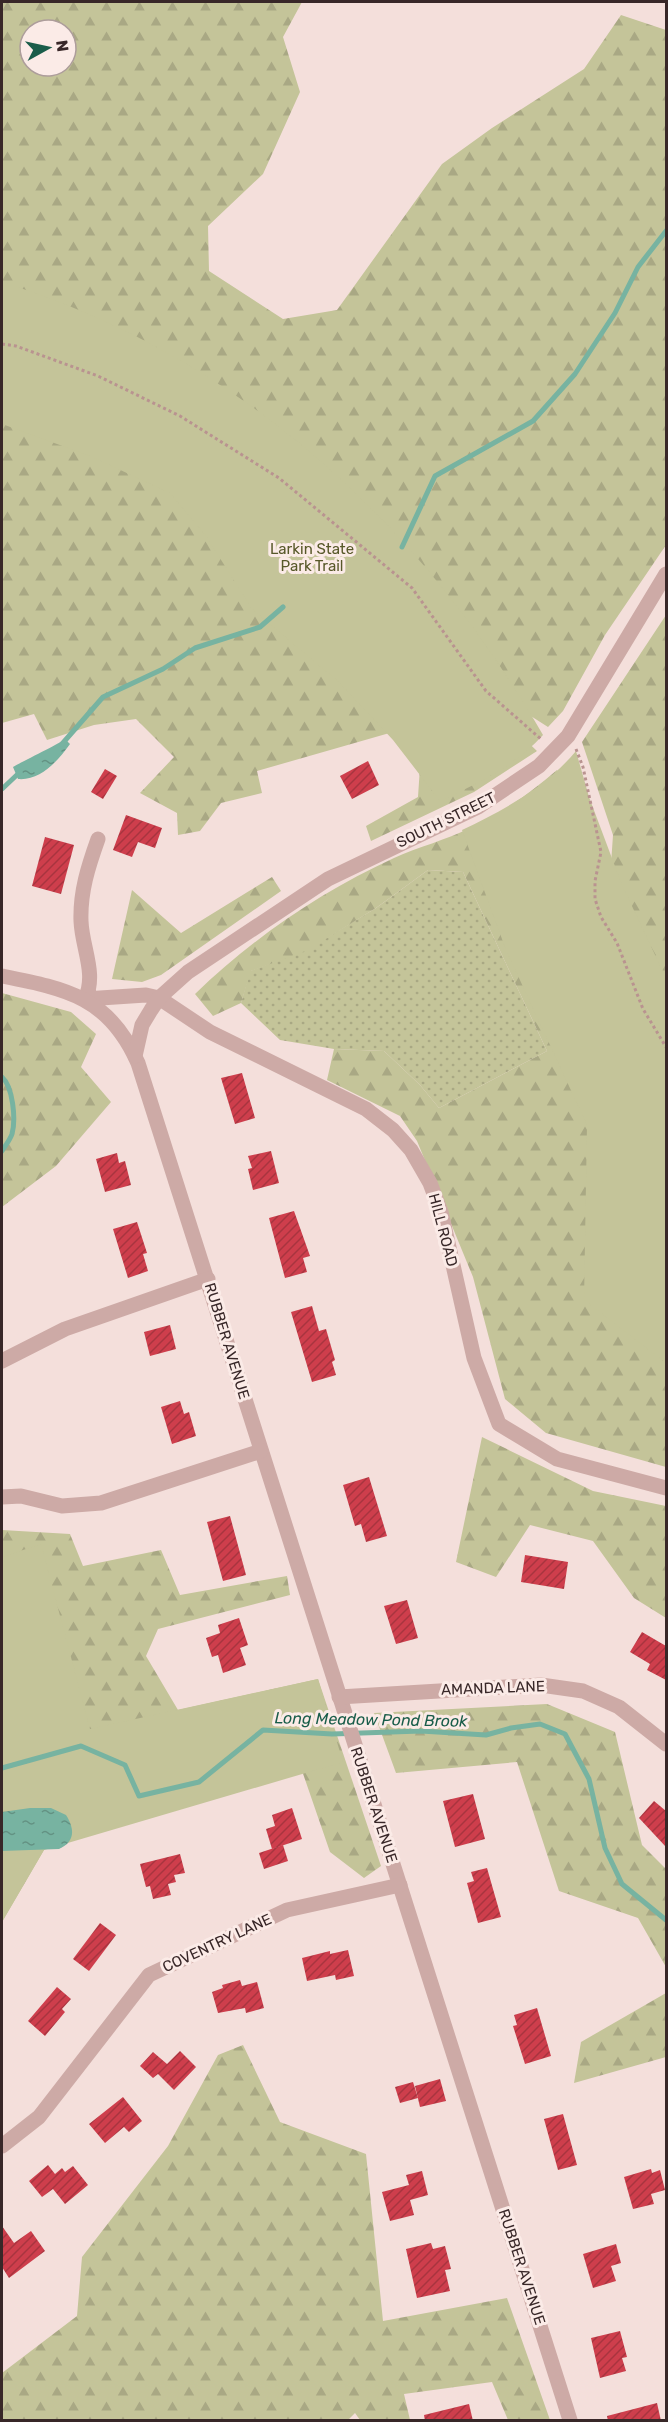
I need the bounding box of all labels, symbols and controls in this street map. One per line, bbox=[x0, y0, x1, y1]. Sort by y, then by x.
north arrow bbox=[18, 18, 78, 78]
text: N bbox=[52, 39, 73, 53]
park label: Larkin State Park Trail bbox=[270, 540, 354, 575]
street label: SOUTH STREET bbox=[394, 788, 499, 852]
street label: HILL ROAD bbox=[425, 1191, 461, 1269]
street label: RUBBER AVENUE bbox=[201, 1281, 253, 1401]
street label: AMANDA LANE bbox=[441, 1677, 545, 1699]
water label: Long Meadow Pond Brook bbox=[274, 1708, 468, 1731]
street label: RUBBER AVENUE bbox=[347, 1745, 401, 1865]
street label: COVENTRY LANE bbox=[160, 1910, 274, 1976]
street label: RUBBER AVENUE bbox=[495, 2207, 549, 2327]

